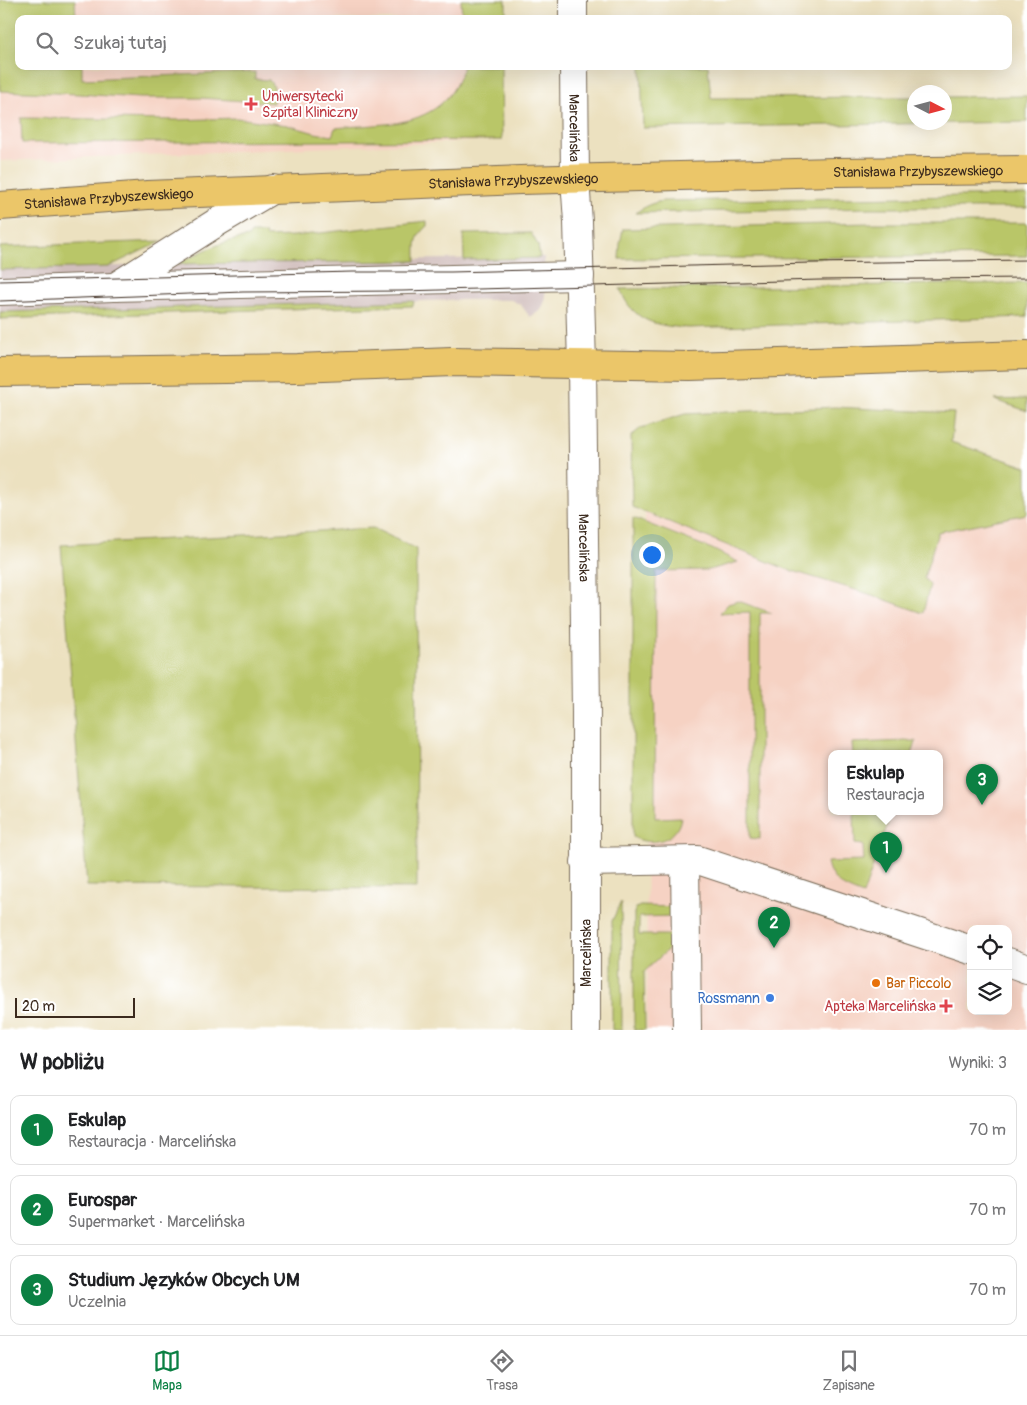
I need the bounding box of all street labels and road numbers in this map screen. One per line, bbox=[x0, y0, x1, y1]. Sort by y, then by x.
street label: Marcelińska bbox=[565, 94, 583, 162]
street label: Stanisława Przybyszewskiego bbox=[833, 162, 1004, 181]
street label: Stanisława Przybyszewskiego bbox=[428, 170, 599, 193]
street label: Stanisława Przybyszewskiego bbox=[23, 185, 195, 213]
street label: Marcelińska bbox=[575, 514, 592, 582]
street label: Marcelińska bbox=[578, 919, 595, 987]

